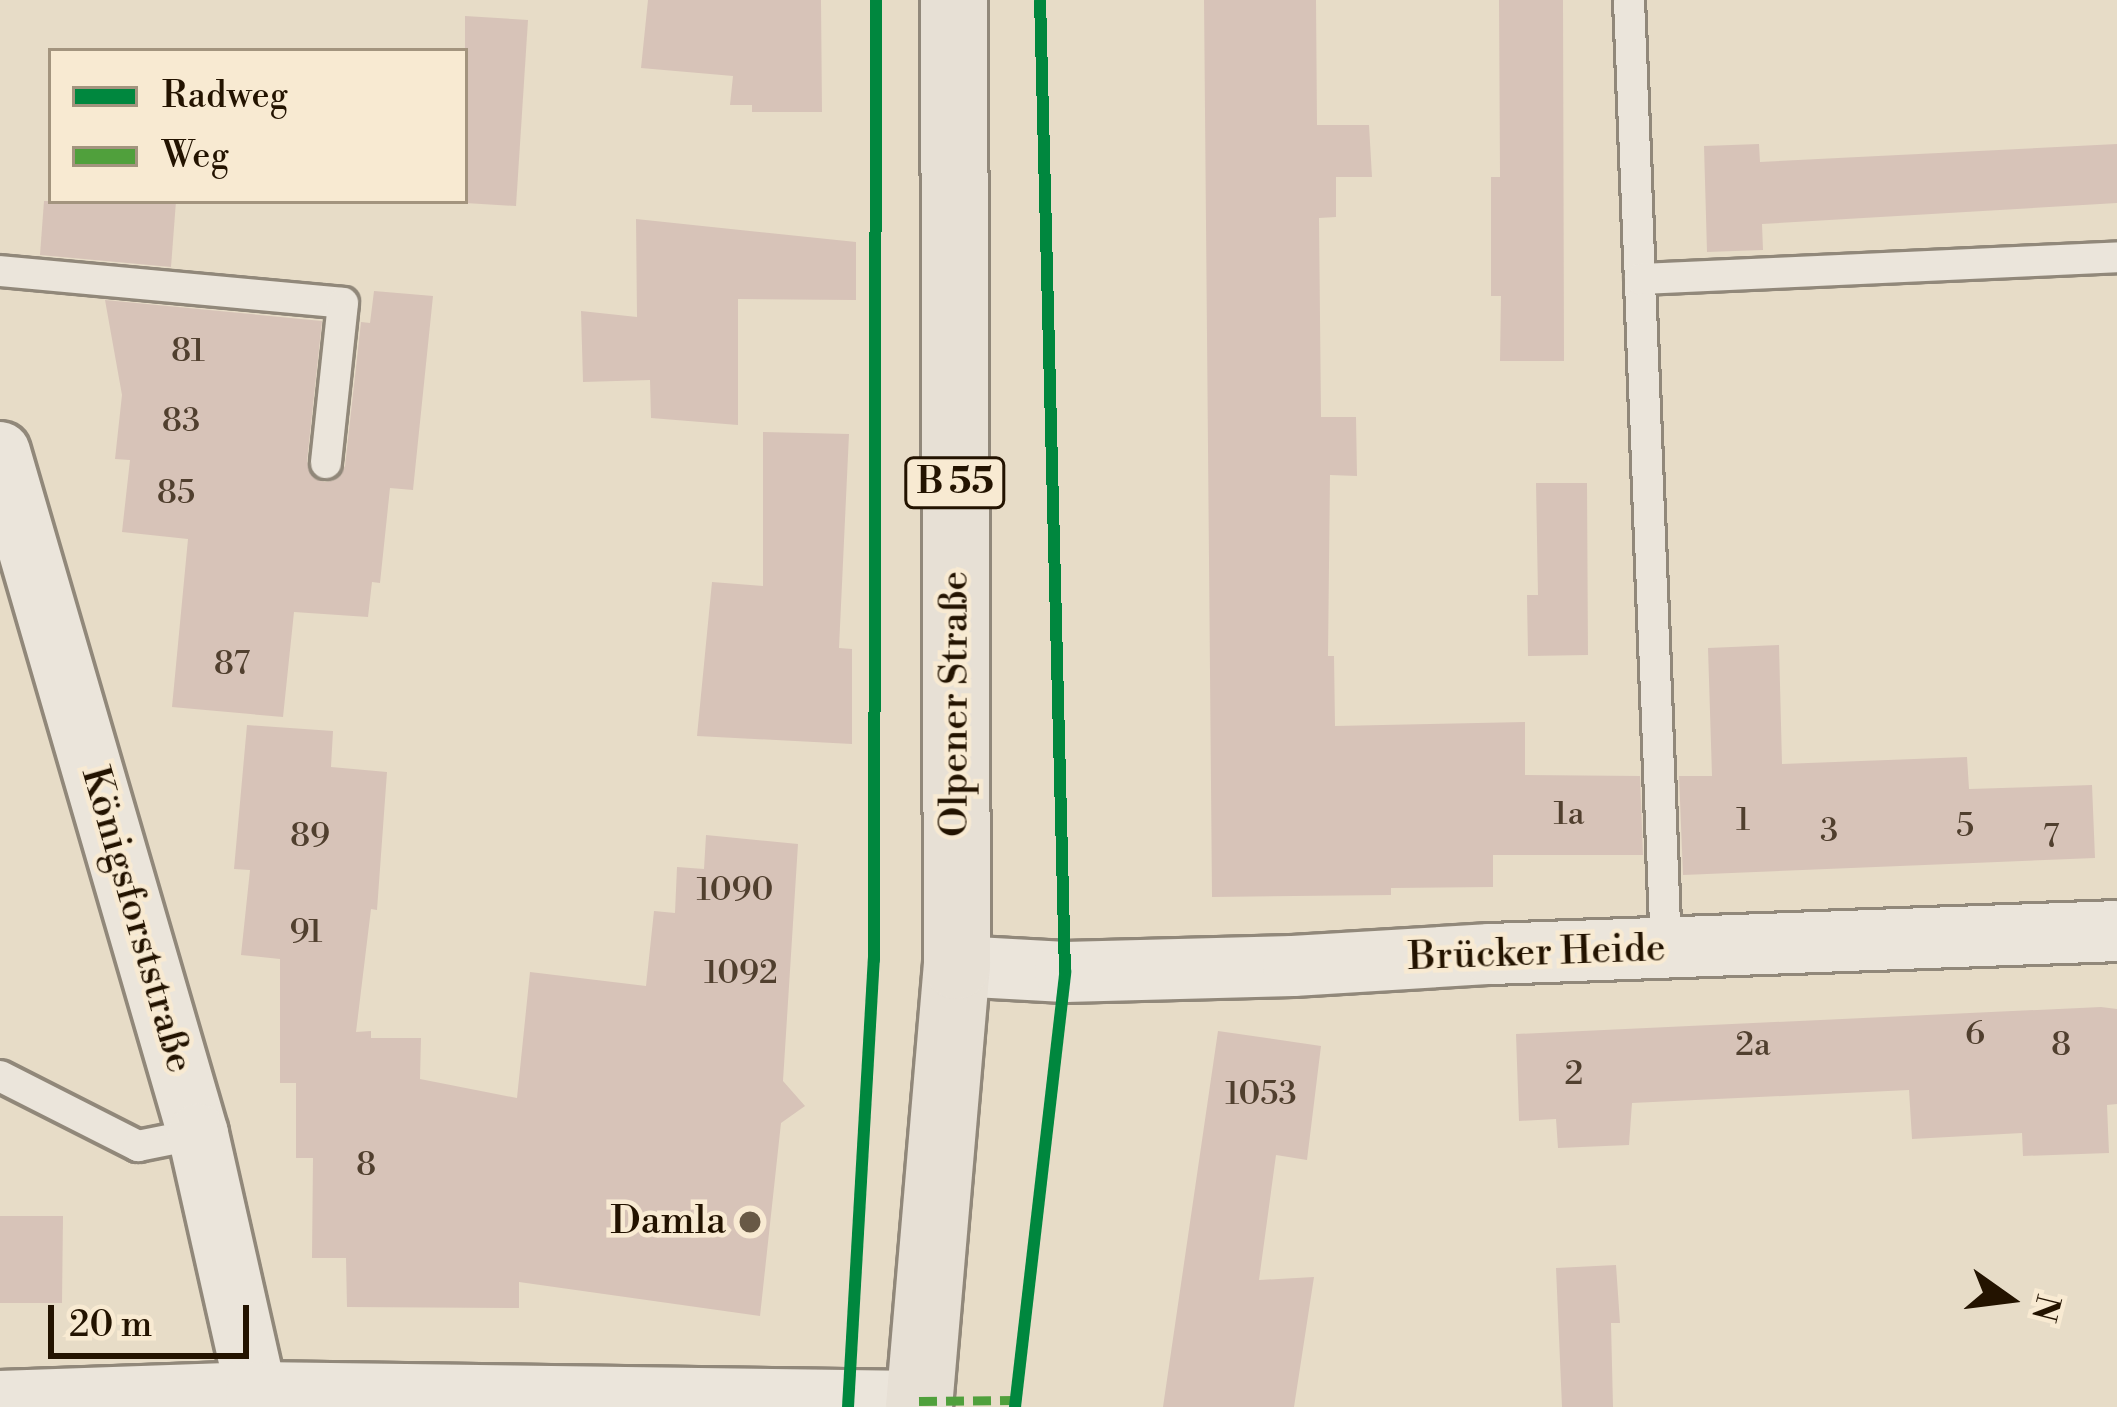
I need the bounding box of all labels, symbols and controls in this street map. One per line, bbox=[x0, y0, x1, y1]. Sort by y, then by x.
legend bbox=[48, 48, 468, 204]
text: Radweg bbox=[162, 74, 288, 119]
text: Weg bbox=[162, 134, 229, 179]
house number: 81 bbox=[171, 332, 205, 372]
house number: 83 bbox=[162, 402, 200, 442]
road number: B 55 bbox=[904, 453, 1006, 513]
house number: 85 bbox=[157, 474, 195, 514]
street label: Olpener Straße bbox=[933, 571, 979, 837]
house number: 87 bbox=[214, 645, 250, 685]
street label: Königsforststraße bbox=[70, 762, 202, 1078]
house number: 1a bbox=[1554, 795, 1584, 835]
house number: 1 bbox=[1736, 801, 1750, 841]
house number: 5 bbox=[1956, 807, 1974, 847]
house number: 3 bbox=[1820, 812, 1838, 852]
house number: 89 bbox=[290, 817, 330, 857]
house number: 7 bbox=[2043, 818, 2059, 858]
house number: 1090 bbox=[697, 871, 773, 911]
house number: 91 bbox=[289, 913, 323, 953]
street label: Brücker Heide bbox=[1407, 926, 1667, 982]
house number: 1092 bbox=[704, 954, 778, 994]
house number: 6 bbox=[1965, 1015, 1985, 1055]
house number: 2a bbox=[1735, 1026, 1771, 1066]
house number: 8 bbox=[2051, 1026, 2071, 1066]
house number: 2 bbox=[1565, 1055, 1583, 1095]
house number: 1053 bbox=[1225, 1075, 1297, 1115]
house number: 8 bbox=[356, 1146, 376, 1186]
place label: Damla bbox=[611, 1199, 726, 1245]
marker: Damla bbox=[737, 1209, 763, 1235]
north arrow bbox=[1949, 1239, 2069, 1359]
scale bar bbox=[54, 1281, 255, 1355]
text: N bbox=[2021, 1290, 2067, 1325]
text: 20 m bbox=[69, 1303, 152, 1348]

